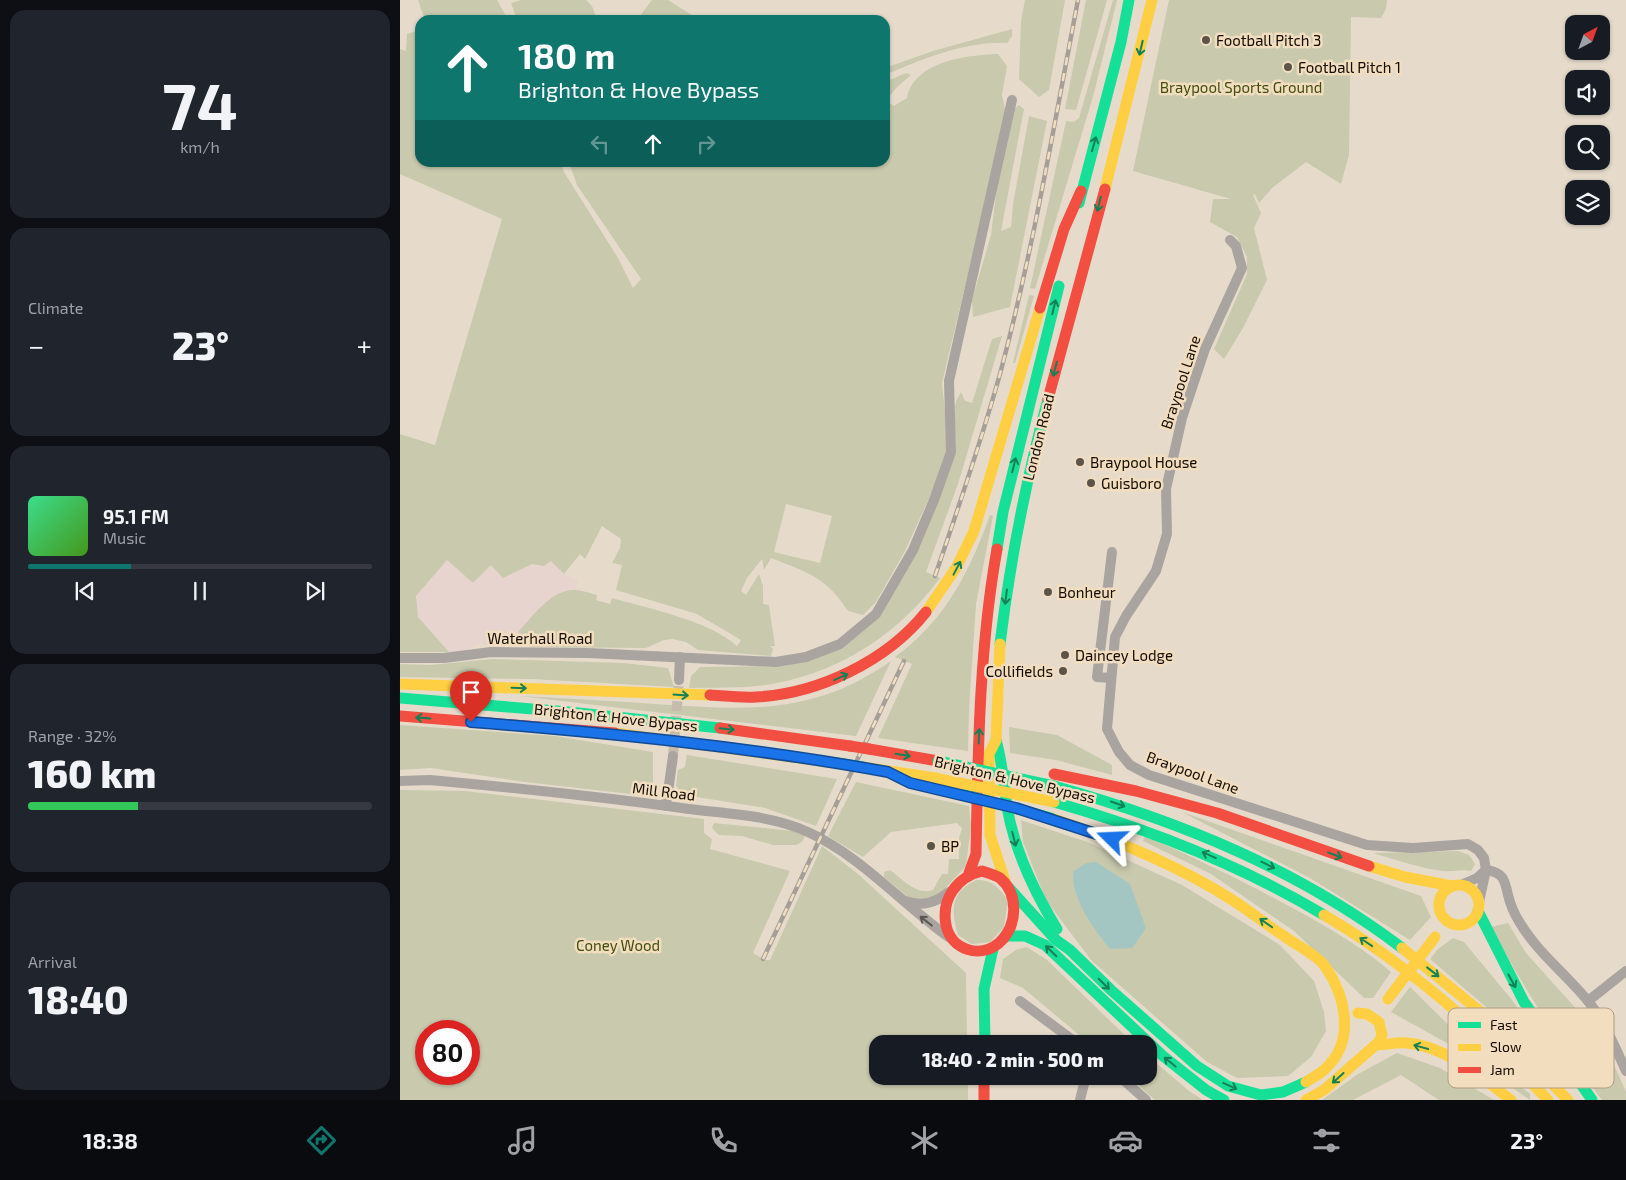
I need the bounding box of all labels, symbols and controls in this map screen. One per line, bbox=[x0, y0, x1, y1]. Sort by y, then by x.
north arrow bbox=[1565, 15, 1610, 60]
map controls bbox=[1565, 15, 1610, 225]
place label: Football Pitch 3 bbox=[1216, 31, 1321, 49]
text: 180 m bbox=[518, 34, 615, 76]
marker: Football Pitch 3 bbox=[1200, 34, 1212, 46]
icon: ahead bbox=[435, 35, 500, 100]
one-way arrow bbox=[1136, 39, 1145, 55]
place label: Football Pitch 1 bbox=[1298, 58, 1401, 76]
marker: Football Pitch 1 bbox=[1282, 61, 1294, 73]
text: 74 bbox=[162, 65, 238, 143]
button: sound bbox=[1565, 70, 1610, 115]
text: Brighton & Hove Bypass bbox=[518, 76, 759, 102]
park label: Braypool Sports Ground bbox=[1160, 78, 1322, 96]
button: search bbox=[1565, 125, 1610, 170]
icon: left bbox=[586, 130, 614, 158]
icon: ahead bbox=[639, 130, 667, 158]
icon: right bbox=[692, 130, 720, 158]
one-way arrow bbox=[1090, 136, 1100, 152]
text: km/h bbox=[180, 137, 220, 156]
button: layers bbox=[1565, 180, 1610, 225]
one-way arrow bbox=[1094, 196, 1103, 212]
text: Climate bbox=[28, 298, 83, 317]
one-way arrow bbox=[1050, 300, 1059, 316]
text: 23° bbox=[172, 322, 229, 368]
text: − bbox=[28, 328, 44, 362]
text: + bbox=[357, 328, 372, 362]
street label: Braypool Lane bbox=[1156, 333, 1204, 431]
one-way arrow bbox=[1050, 361, 1060, 377]
street label: London Road bbox=[1019, 392, 1057, 482]
place label: Braypool House bbox=[1090, 453, 1197, 471]
marker: Braypool House bbox=[1074, 456, 1086, 468]
one-way arrow bbox=[1010, 457, 1019, 473]
place label: Guisboro bbox=[1101, 474, 1162, 492]
marker: Guisboro bbox=[1085, 477, 1097, 489]
text: 95.1 FM bbox=[103, 505, 169, 528]
text: Music bbox=[103, 528, 146, 547]
one-way arrow bbox=[952, 561, 962, 576]
icon: previous bbox=[71, 577, 99, 605]
icon: pause bbox=[186, 577, 214, 605]
icon: next bbox=[301, 577, 329, 605]
place label: Bonheur bbox=[1058, 583, 1116, 601]
marker: Bonheur bbox=[1042, 586, 1054, 598]
one-way arrow bbox=[1001, 589, 1011, 605]
street label: Waterhall Road bbox=[487, 629, 593, 647]
place label: Daincey Lodge bbox=[1075, 646, 1173, 664]
marker: Daincey Lodge bbox=[1059, 649, 1071, 661]
place label: Collifields bbox=[985, 662, 1053, 680]
marker: Collifields bbox=[1057, 665, 1069, 677]
pin bbox=[450, 671, 492, 722]
one-way arrow bbox=[833, 671, 848, 681]
icon: arrive bbox=[457, 678, 485, 706]
one-way arrow bbox=[510, 684, 526, 693]
one-way arrow bbox=[673, 690, 689, 700]
street label: Brighton & Hove Bypass bbox=[533, 699, 699, 735]
one-way arrow bbox=[415, 714, 431, 723]
one-way arrow bbox=[719, 724, 735, 734]
text: Range · 32% bbox=[28, 726, 117, 745]
one-way arrow bbox=[974, 728, 983, 744]
street label: Braypool Lane bbox=[1144, 747, 1242, 797]
text: 160 km bbox=[28, 750, 156, 796]
one-way arrow bbox=[895, 751, 911, 761]
street label: Brighton & Hove Bypass bbox=[933, 752, 1097, 806]
street label: Mill Road bbox=[631, 778, 697, 804]
one-way arrow bbox=[1109, 800, 1125, 809]
position arrow bbox=[1085, 812, 1137, 864]
one-way arrow bbox=[1010, 830, 1020, 846]
place label: BP bbox=[941, 837, 959, 855]
marker: BP bbox=[925, 840, 937, 852]
one-way arrow bbox=[1202, 850, 1217, 860]
one-way arrow bbox=[1327, 851, 1343, 860]
one-way arrow bbox=[1260, 861, 1275, 870]
one-way arrow bbox=[920, 915, 933, 926]
one-way arrow bbox=[1259, 918, 1273, 928]
park label: Coney Wood bbox=[576, 936, 660, 954]
one-way arrow bbox=[1360, 937, 1374, 947]
one-way arrow bbox=[1045, 945, 1058, 957]
text: Arrival bbox=[28, 952, 77, 971]
one-way arrow bbox=[1427, 967, 1440, 978]
one-way arrow bbox=[1507, 974, 1517, 989]
text: 18:40 bbox=[28, 976, 129, 1022]
one-way arrow bbox=[1098, 978, 1111, 990]
legend bbox=[1448, 1008, 1614, 1088]
text: Fast bbox=[1490, 1016, 1517, 1033]
speed limit sign: 80 bbox=[415, 1020, 480, 1085]
text: Slow bbox=[1490, 1038, 1522, 1055]
one-way arrow bbox=[1414, 1041, 1430, 1051]
text: 18:40 · 2 min · 500 m bbox=[922, 1048, 1104, 1071]
one-way arrow bbox=[1164, 1057, 1177, 1068]
text: Jam bbox=[1490, 1061, 1515, 1078]
one-way arrow bbox=[1331, 1072, 1344, 1083]
one-way arrow bbox=[1222, 1082, 1237, 1091]
icon: directions bbox=[304, 1123, 339, 1158]
icon: music bbox=[505, 1123, 540, 1158]
icon: phone bbox=[706, 1123, 741, 1158]
icon: climate bbox=[907, 1123, 942, 1158]
icon: car bbox=[1108, 1123, 1143, 1158]
icon: filters bbox=[1309, 1123, 1344, 1158]
text: 18:38 bbox=[83, 1127, 138, 1153]
text: 23° bbox=[1510, 1127, 1543, 1153]

